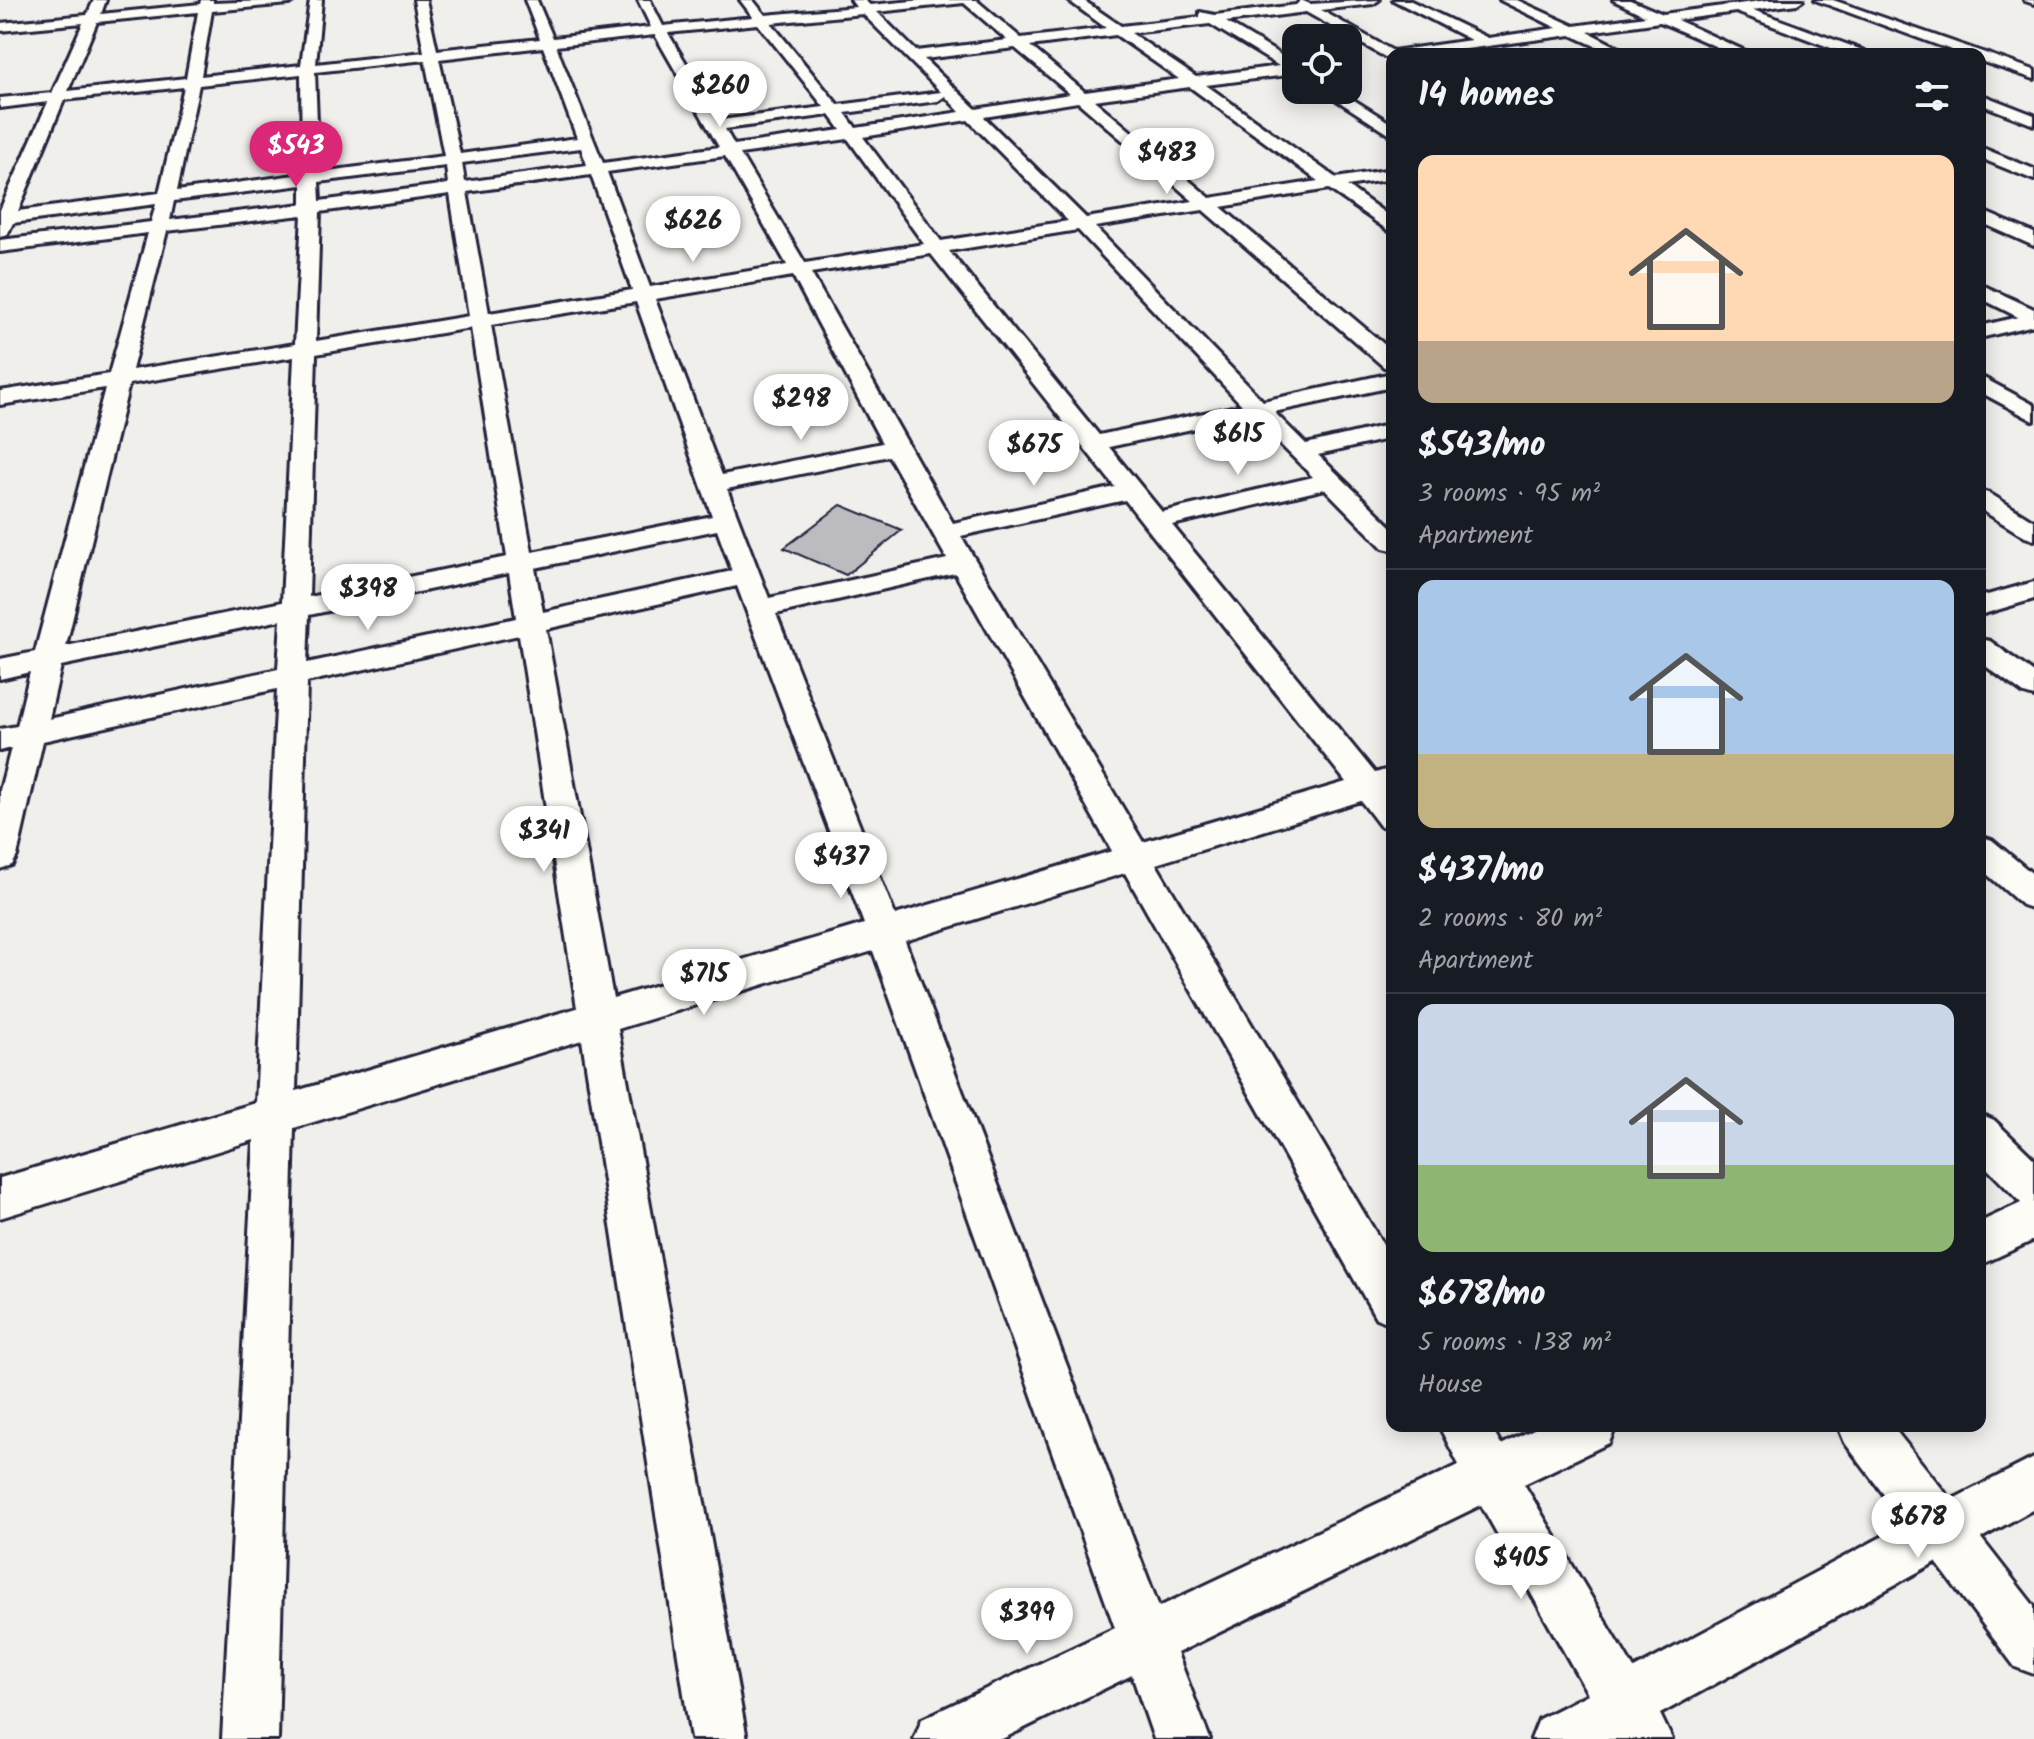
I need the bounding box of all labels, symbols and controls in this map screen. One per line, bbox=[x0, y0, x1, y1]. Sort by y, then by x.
map controls bbox=[1282, 24, 1362, 104]
button: locate bbox=[1282, 24, 1362, 104]
pin: $260 bbox=[673, 61, 767, 129]
text: $260 bbox=[691, 66, 749, 108]
text: 14 homes bbox=[1418, 69, 1555, 123]
icon: filters bbox=[1910, 74, 1954, 118]
pin: $543 bbox=[249, 121, 343, 189]
text: $543 bbox=[268, 126, 324, 168]
pin: $483 bbox=[1120, 128, 1214, 196]
text: $483 bbox=[1137, 133, 1197, 175]
pin: $626 bbox=[646, 196, 740, 264]
text: $626 bbox=[664, 201, 722, 243]
icon: home bbox=[1614, 207, 1758, 351]
pin: $298 bbox=[754, 374, 848, 442]
text: $298 bbox=[771, 379, 831, 421]
pin: $615 bbox=[1191, 409, 1285, 477]
text: $615 bbox=[1213, 414, 1263, 456]
text: $543/mo bbox=[1418, 419, 1545, 473]
pin: $675 bbox=[987, 420, 1081, 488]
text: $675 bbox=[1007, 425, 1061, 467]
text: 3 rooms · 95 m² bbox=[1418, 473, 1600, 515]
text: Apartment bbox=[1418, 515, 1533, 557]
pin: $398 bbox=[321, 564, 415, 632]
text: $398 bbox=[339, 569, 397, 611]
icon: home bbox=[1614, 632, 1758, 776]
pin: $341 bbox=[497, 806, 591, 874]
text: $341 bbox=[518, 811, 570, 853]
pin: $437 bbox=[794, 832, 888, 900]
text: $437 bbox=[813, 837, 869, 879]
text: $437/mo bbox=[1418, 844, 1544, 898]
text: 2 rooms · 80 m² bbox=[1418, 898, 1602, 940]
text: Apartment bbox=[1418, 940, 1533, 982]
pin: $715 bbox=[657, 949, 751, 1017]
text: $715 bbox=[680, 954, 728, 996]
icon: home bbox=[1614, 1056, 1758, 1200]
text: $678/mo bbox=[1418, 1268, 1546, 1322]
text: 5 rooms · 138 m² bbox=[1418, 1322, 1611, 1364]
text: House bbox=[1418, 1364, 1482, 1406]
pin: $678 bbox=[1871, 1492, 1965, 1560]
text: $678 bbox=[1889, 1497, 1947, 1539]
pin: $405 bbox=[1474, 1533, 1568, 1601]
text: $405 bbox=[1493, 1538, 1549, 1580]
pin: $399 bbox=[980, 1588, 1074, 1656]
text: $399 bbox=[999, 1593, 1055, 1635]

